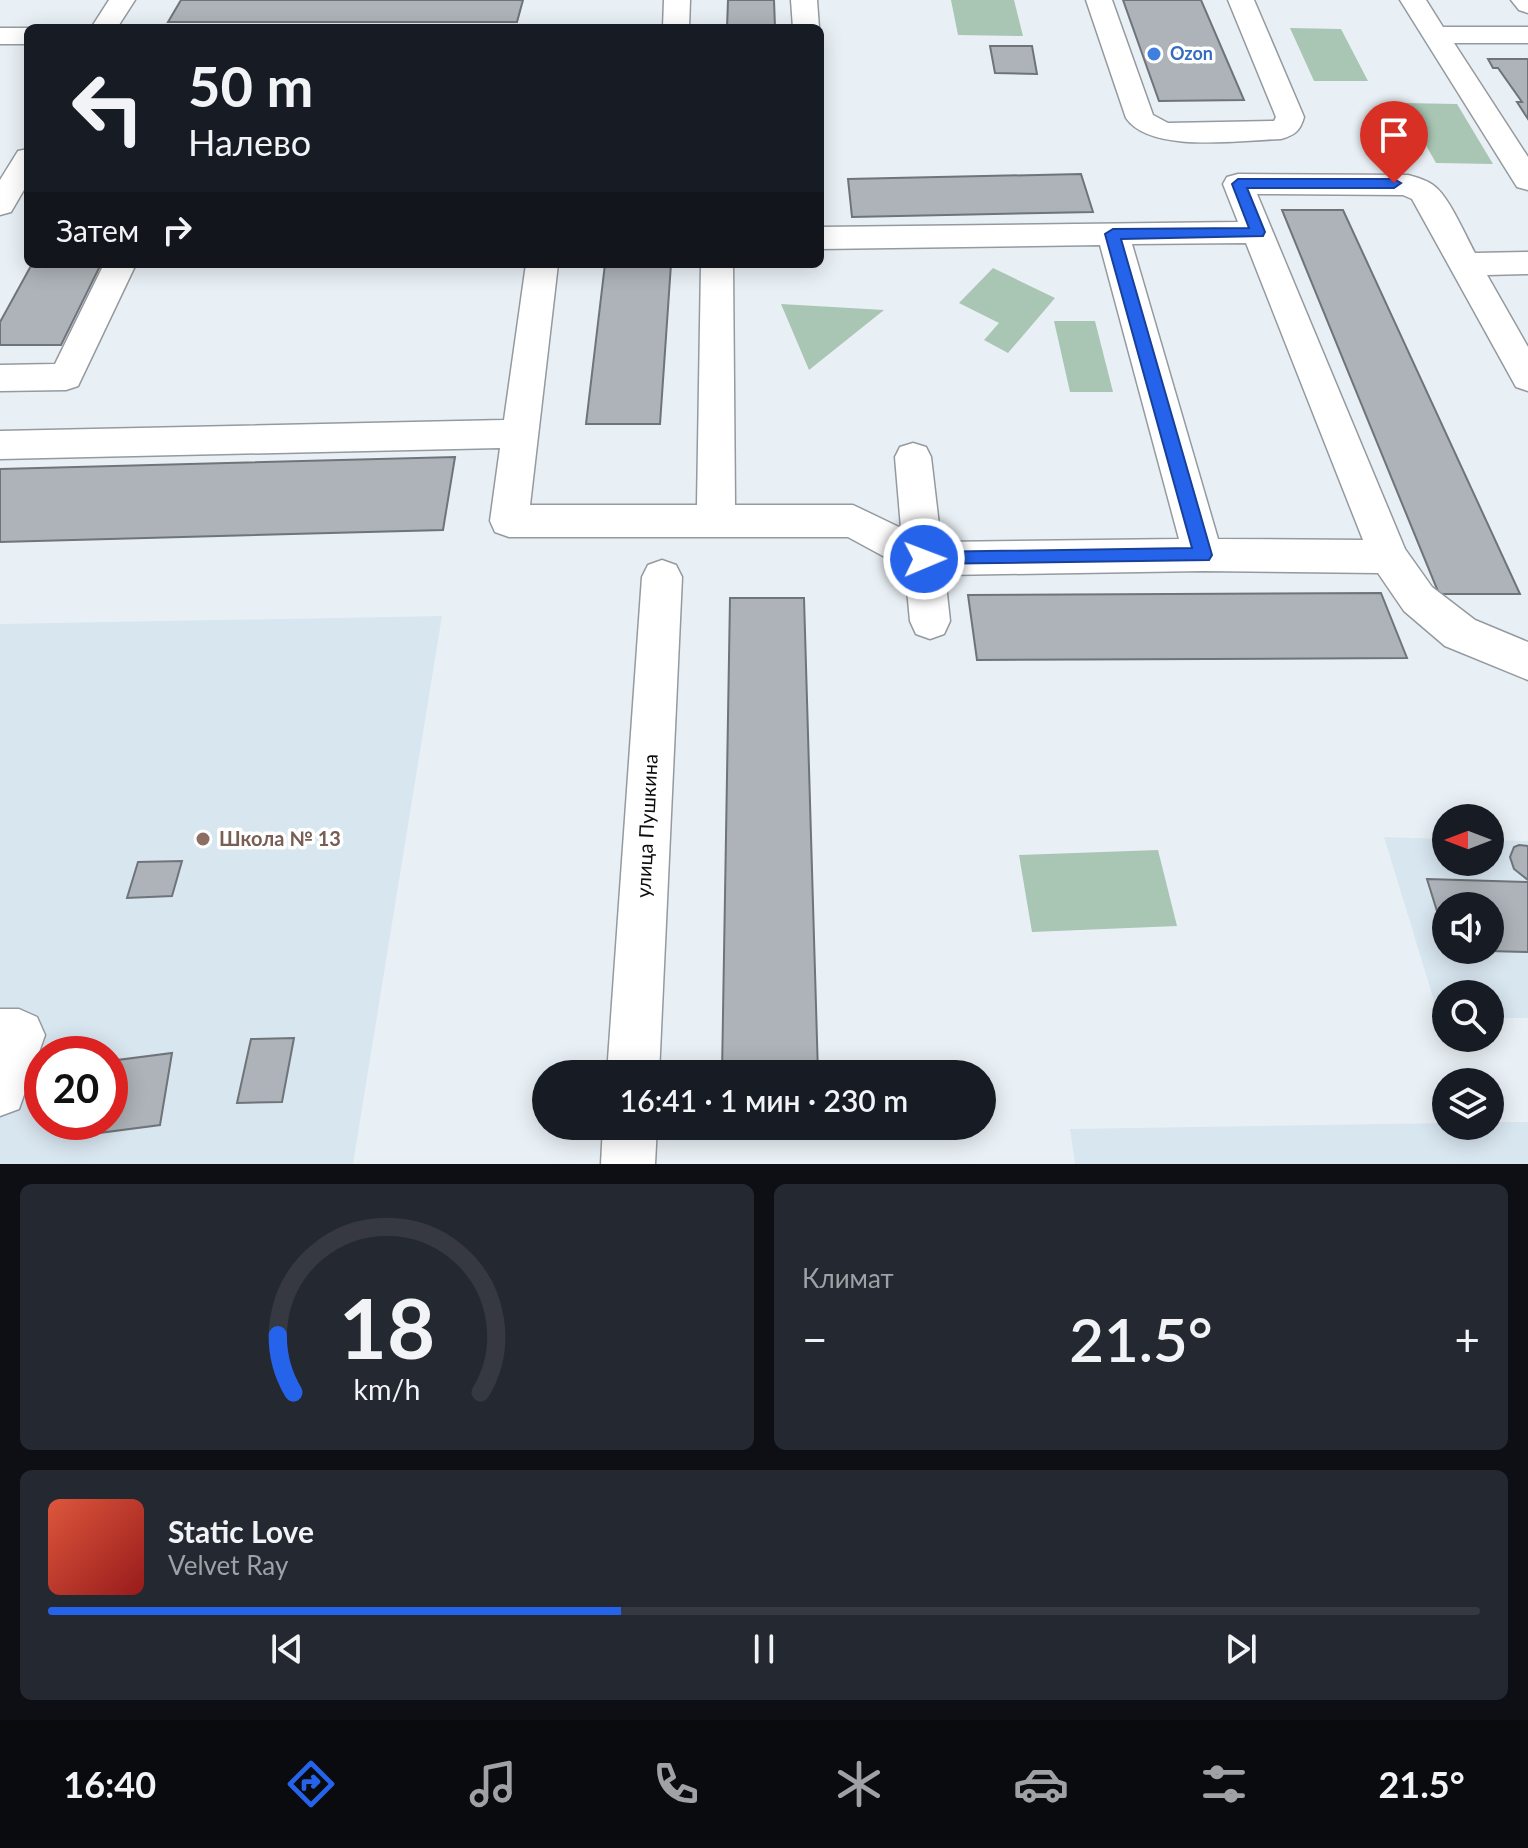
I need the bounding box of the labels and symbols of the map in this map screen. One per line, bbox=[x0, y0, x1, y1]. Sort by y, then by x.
place label: Ozon bbox=[1170, 42, 1213, 64]
marker: Ozon bbox=[1145, 45, 1163, 63]
pin bbox=[1360, 101, 1428, 183]
position arrow bbox=[882, 517, 966, 601]
street label: улица Пушкина bbox=[630, 753, 662, 899]
north arrow bbox=[1432, 804, 1504, 876]
place label: Школа № 13 bbox=[219, 826, 341, 850]
marker: Школа № 13 bbox=[194, 830, 212, 848]
speed limit sign: 20 bbox=[24, 1036, 128, 1140]

